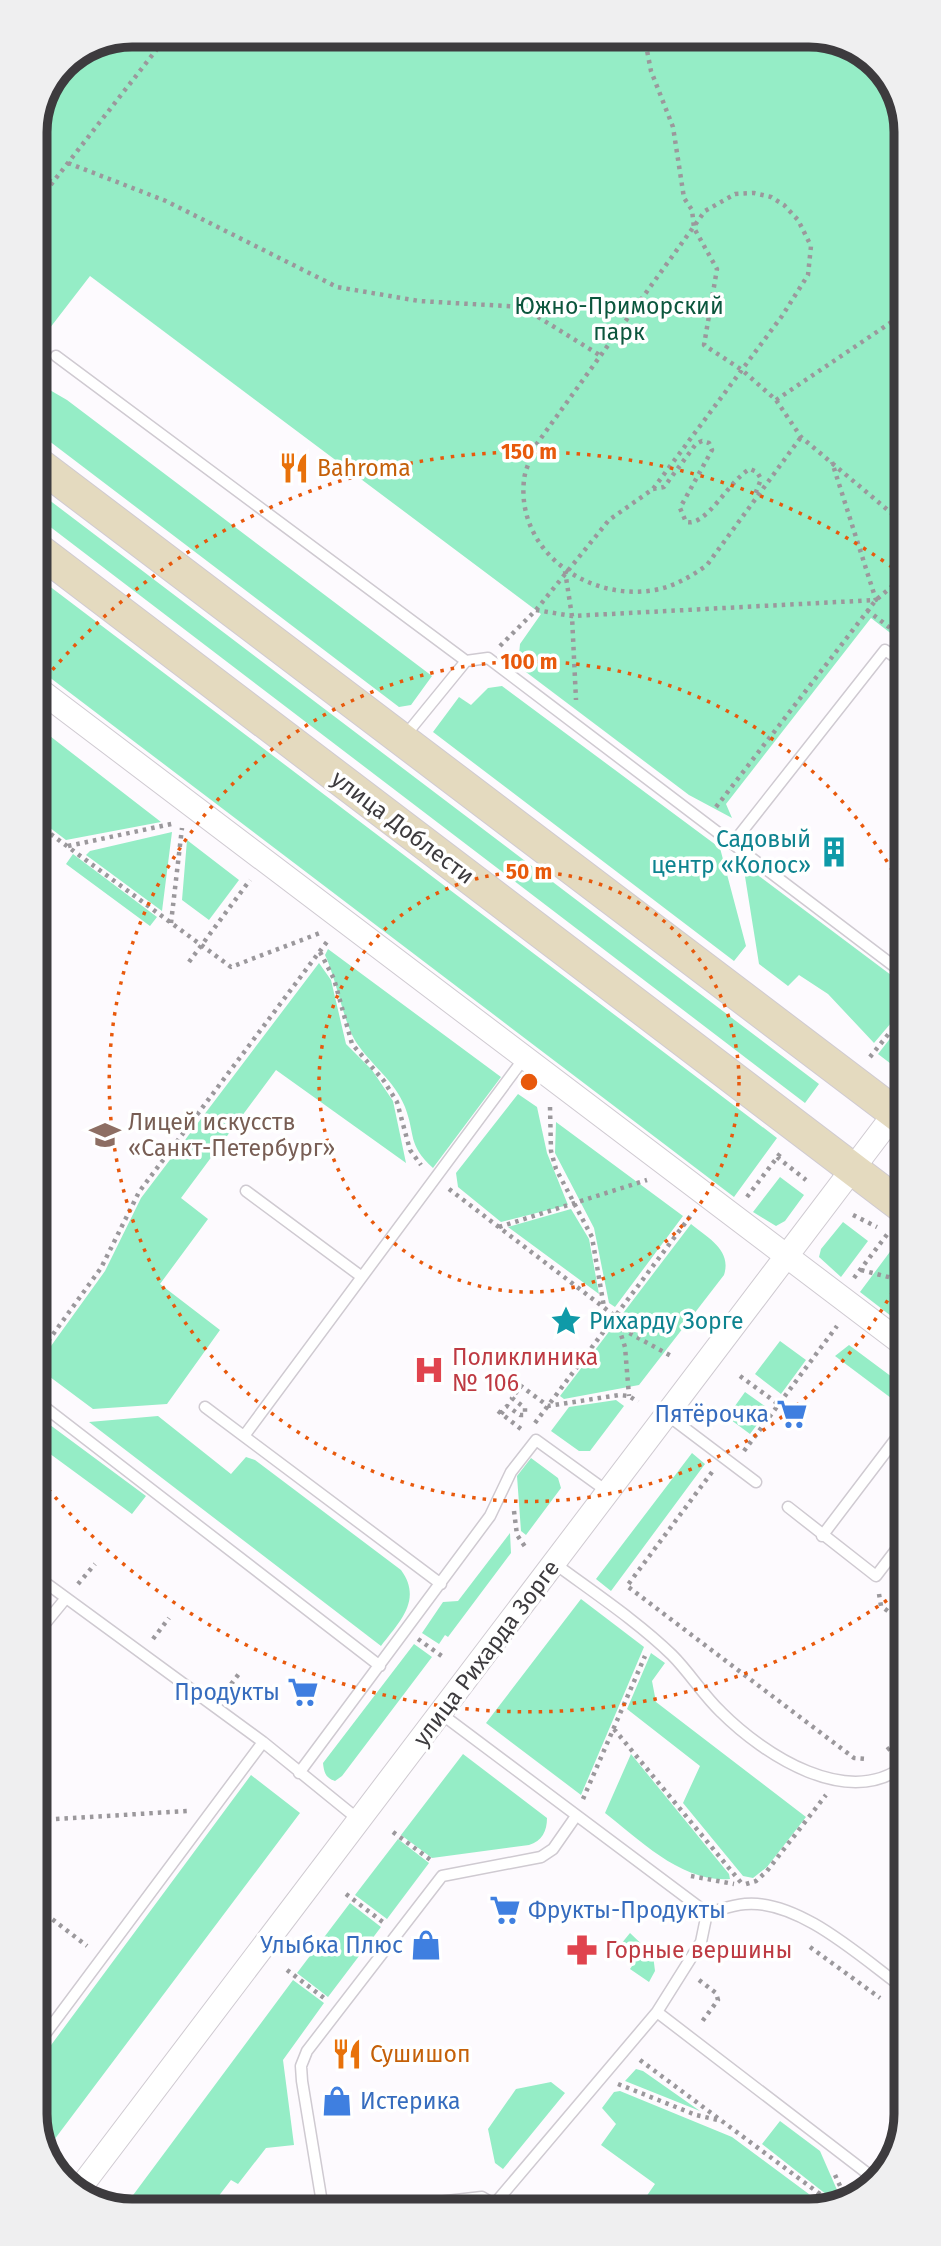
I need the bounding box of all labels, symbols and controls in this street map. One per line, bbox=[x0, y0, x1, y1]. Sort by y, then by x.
park label: Южно-Приморский парк bbox=[514, 292, 724, 346]
text: 150 m bbox=[501, 439, 557, 465]
restaurant icon: Bahroma bbox=[277, 451, 311, 485]
place label: Bahroma bbox=[317, 454, 411, 482]
text: 100 m bbox=[500, 649, 558, 675]
street label: улица Доблести bbox=[326, 764, 480, 890]
place label: Садовый центр «Колос» bbox=[651, 825, 811, 879]
building icon: Садовый центр «Колос» bbox=[817, 835, 851, 869]
text: 50 m bbox=[506, 859, 552, 885]
centre of rings bbox=[517, 1070, 541, 1094]
place label: Лицей искусств «Санкт-Петербург» bbox=[128, 1108, 335, 1162]
school or university icon: Лицей искусств «Санкт-Петербург» bbox=[88, 1118, 122, 1152]
place icon: Рихарду Зорге bbox=[549, 1304, 583, 1338]
place label: Рихарду Зорге bbox=[589, 1307, 744, 1335]
place label: Поликлиника № 106 bbox=[452, 1343, 598, 1397]
hospital icon: Поликлиника № 106 bbox=[412, 1353, 446, 1387]
supermarket icon: Пятёрочка bbox=[775, 1397, 809, 1431]
place label: Пятёрочка bbox=[655, 1400, 769, 1428]
street label: улица Рихарда Зорге bbox=[407, 1554, 565, 1752]
supermarket icon: Продукты bbox=[286, 1675, 320, 1709]
place label: Продукты bbox=[174, 1678, 280, 1706]
supermarket icon: Фрукты-Продукты bbox=[488, 1893, 522, 1927]
place label: Фрукты-Продукты bbox=[528, 1896, 726, 1924]
shop icon: Улыбка Плюс bbox=[409, 1928, 443, 1962]
place label: Улыбка Плюс bbox=[260, 1931, 403, 1959]
pharmacy icon: Горные вершины bbox=[565, 1933, 599, 1967]
place label: Горные вершины bbox=[605, 1936, 792, 1964]
restaurant icon: Сушишоп bbox=[330, 2037, 364, 2071]
place label: Сушишоп bbox=[370, 2040, 470, 2068]
shop icon: Истерика bbox=[320, 2084, 354, 2118]
place label: Истерика bbox=[360, 2087, 461, 2115]

